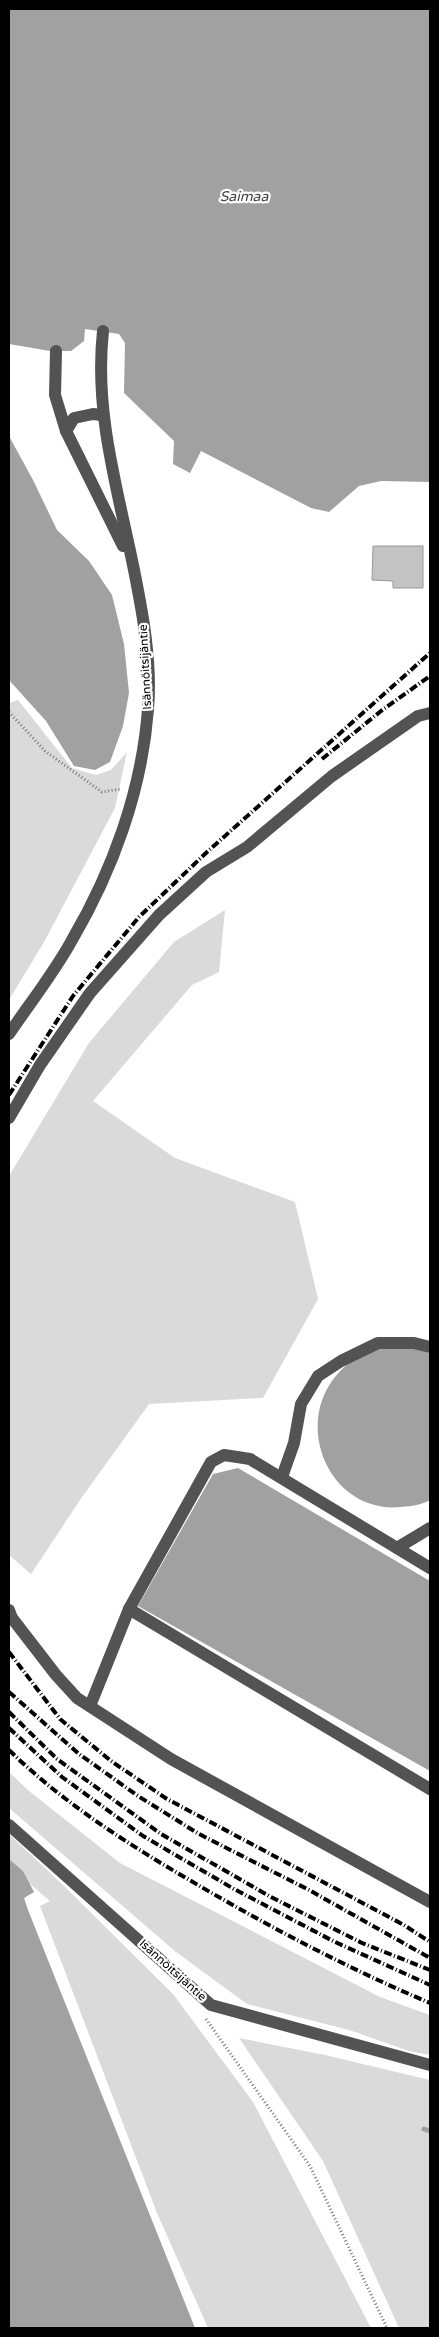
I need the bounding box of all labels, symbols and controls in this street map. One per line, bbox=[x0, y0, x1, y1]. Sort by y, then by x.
water label: Saimaa bbox=[220, 188, 269, 205]
street label: Isännöitsijäntie bbox=[136, 624, 154, 710]
street label: Isännöitsijäntie bbox=[137, 1936, 210, 2004]

